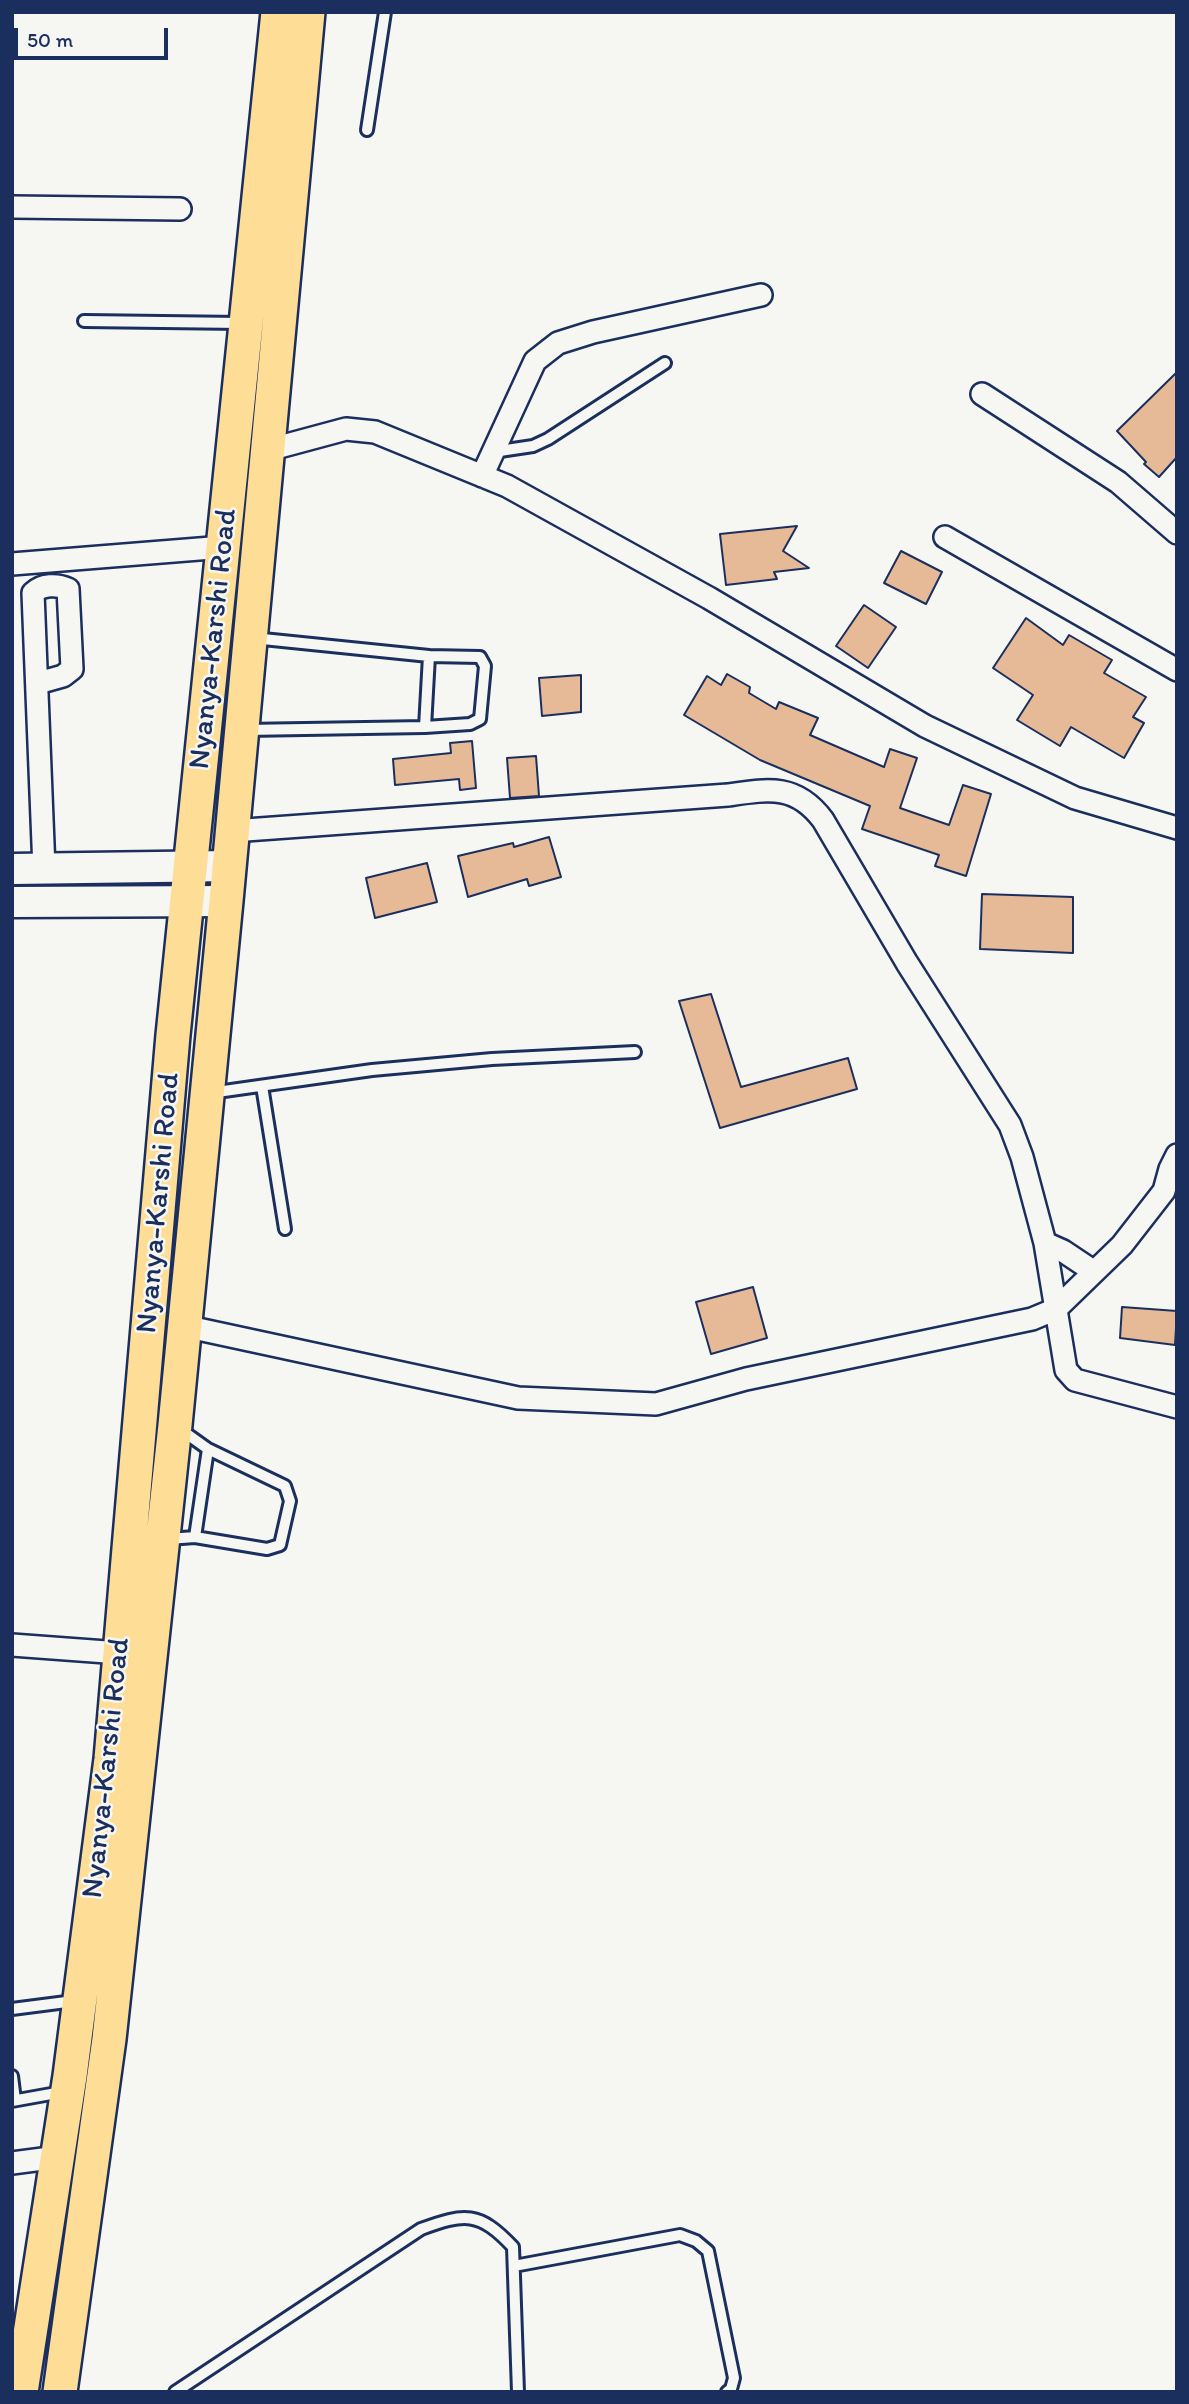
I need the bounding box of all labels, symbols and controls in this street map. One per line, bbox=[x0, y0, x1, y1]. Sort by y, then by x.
scale bar bbox=[18, 14, 172, 58]
text: 50 m bbox=[27, 27, 73, 52]
street label: Nyanya-Karshi Road bbox=[182, 507, 246, 771]
street label: Nyanya-Karshi Road bbox=[130, 1071, 188, 1335]
street label: Nyanya-Karshi Road bbox=[75, 1636, 139, 1900]

